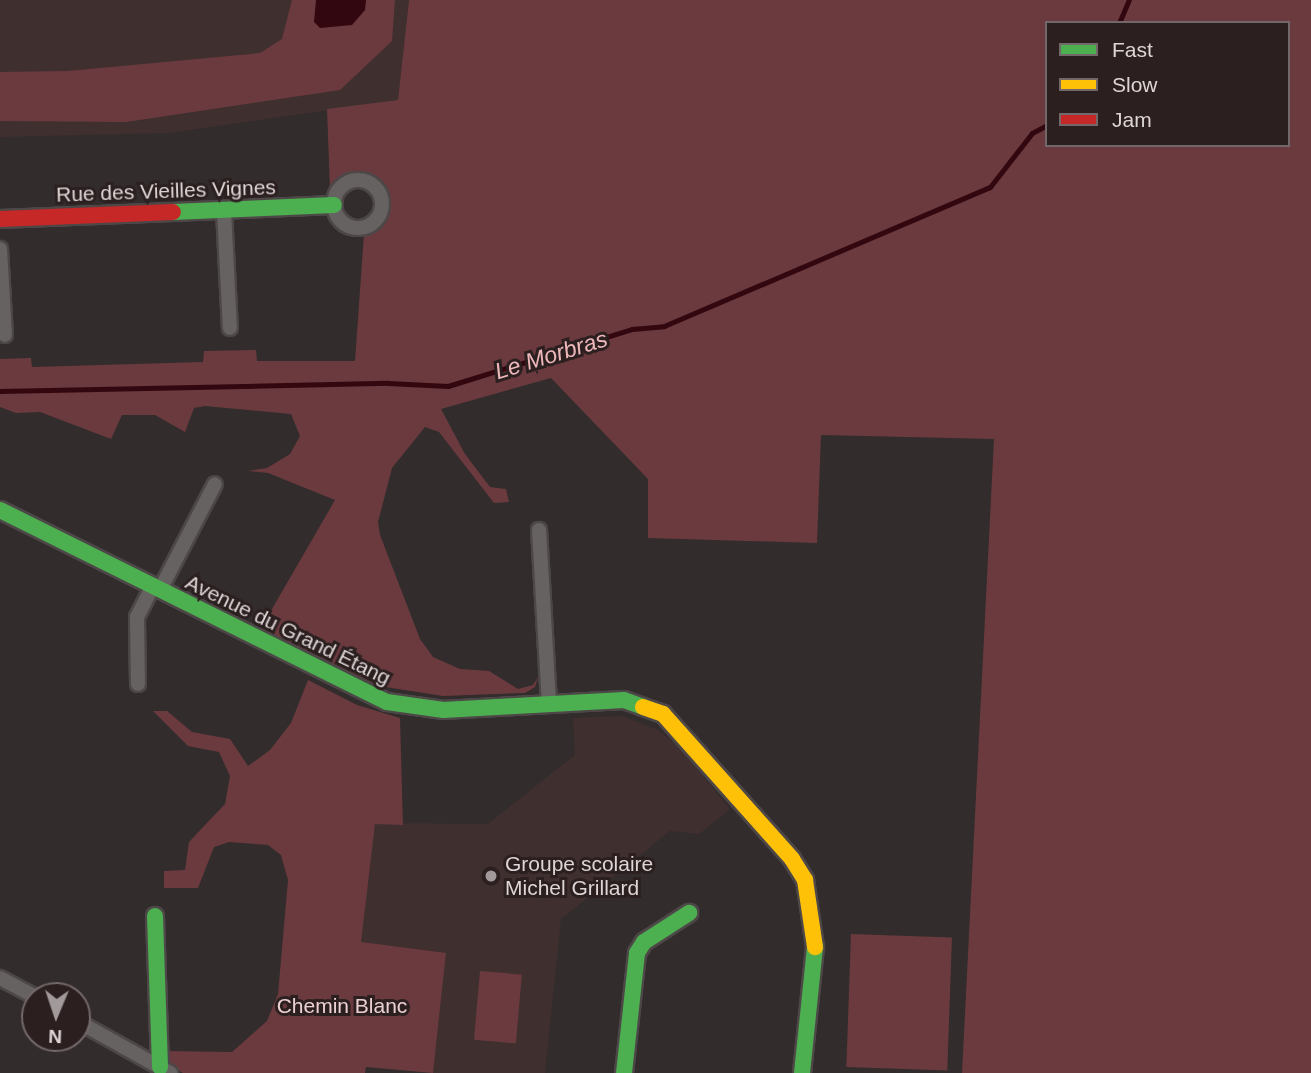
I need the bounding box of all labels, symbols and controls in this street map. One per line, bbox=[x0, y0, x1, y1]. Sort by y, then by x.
legend bbox=[1045, 21, 1290, 147]
text: Fast bbox=[1112, 38, 1153, 61]
text: Slow bbox=[1112, 73, 1158, 96]
text: Jam bbox=[1112, 108, 1152, 131]
street label: Rue des Vieilles Vignes bbox=[56, 175, 276, 207]
water label: Le Morbras bbox=[491, 325, 611, 385]
street label: Avenue du Grand Étang bbox=[181, 569, 395, 691]
place label: Groupe scolaire Michel Grillard bbox=[505, 851, 653, 901]
marker: Groupe scolaire Michel Grillard bbox=[483, 868, 499, 884]
north arrow bbox=[21, 982, 91, 1052]
park label: Chemin Blanc bbox=[277, 993, 407, 1019]
text: N bbox=[48, 1026, 63, 1047]

